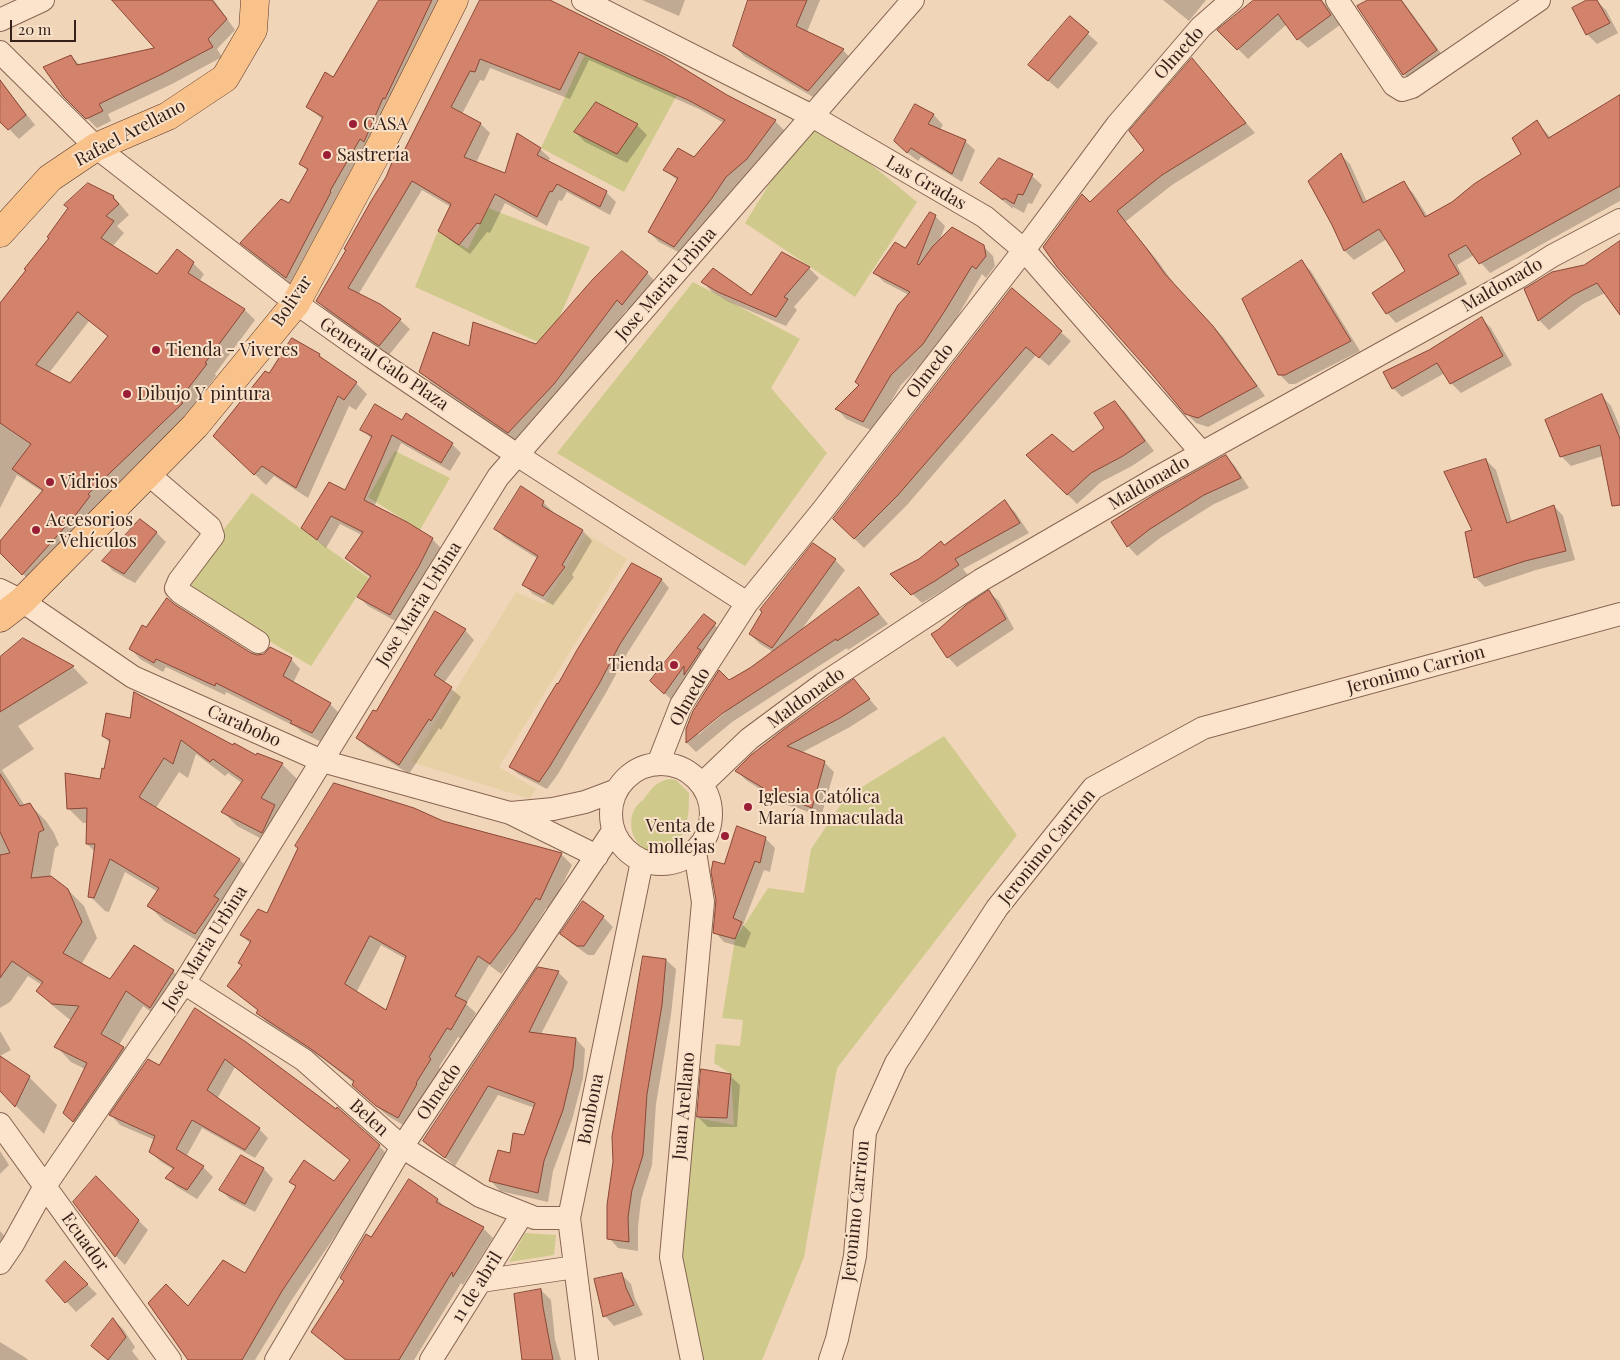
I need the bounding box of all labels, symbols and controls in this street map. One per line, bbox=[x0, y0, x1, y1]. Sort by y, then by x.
scale bar bbox=[12, 10, 79, 42]
text: 20 m bbox=[18, 19, 51, 39]
street label: Olmedo bbox=[1150, 22, 1208, 84]
street label: Rafael Arellano bbox=[71, 95, 189, 171]
place label: CASA bbox=[363, 113, 408, 135]
marker: CASA bbox=[347, 118, 359, 130]
place label: Sastrería bbox=[337, 144, 409, 166]
marker: Sastrería bbox=[321, 149, 333, 161]
street label: Las Gradas bbox=[882, 151, 970, 215]
street label: Jose Maria Urbina bbox=[611, 223, 721, 345]
street label: Maldonado bbox=[1458, 253, 1546, 317]
street label: Bolivar bbox=[267, 271, 317, 331]
street label: General Galo Plaza bbox=[315, 313, 453, 415]
place label: Tienda - Viveres bbox=[166, 339, 298, 361]
street label: Olmedo bbox=[902, 339, 958, 403]
marker: Tienda - Viveres bbox=[150, 344, 162, 356]
place label: Dibujo Y pintura bbox=[137, 383, 270, 405]
marker: Dibujo Y pintura bbox=[121, 388, 133, 400]
street label: Maldonado bbox=[1105, 451, 1193, 515]
place label: Vidrios bbox=[60, 471, 118, 493]
marker: Vidrios bbox=[44, 476, 56, 488]
place label: Accesorios - Vehículos bbox=[46, 509, 137, 552]
marker: Accesorios - Vehículos bbox=[30, 524, 42, 536]
street label: Jose Maria Urbina bbox=[372, 538, 466, 670]
street label: Jeronimo Carrion bbox=[1345, 641, 1487, 699]
place label: Tienda bbox=[608, 654, 664, 676]
marker: Tienda bbox=[668, 659, 680, 671]
street label: Maldonado bbox=[763, 663, 849, 733]
street label: Olmedo bbox=[665, 664, 715, 730]
street label: Carabobo bbox=[204, 700, 284, 752]
street label: Jeronimo Carrion bbox=[994, 785, 1100, 909]
place label: Iglesia Católica María Inmaculada bbox=[758, 786, 904, 829]
marker: Iglesia Católica María Inmaculada bbox=[742, 801, 754, 813]
place label: Venta de mollejas bbox=[646, 815, 715, 858]
marker: Venta de mollejas bbox=[719, 830, 731, 842]
street label: Jose Maria Urbina bbox=[158, 882, 252, 1014]
street label: Juan Arellano bbox=[669, 1051, 699, 1161]
street label: Olmedo bbox=[412, 1060, 466, 1124]
street label: Bonbona bbox=[574, 1072, 608, 1146]
street label: Belen bbox=[345, 1095, 393, 1141]
street label: Jeronimo Carrion bbox=[838, 1139, 874, 1283]
street label: Ecuador bbox=[56, 1208, 114, 1276]
street label: 11 de abril bbox=[447, 1248, 507, 1326]

